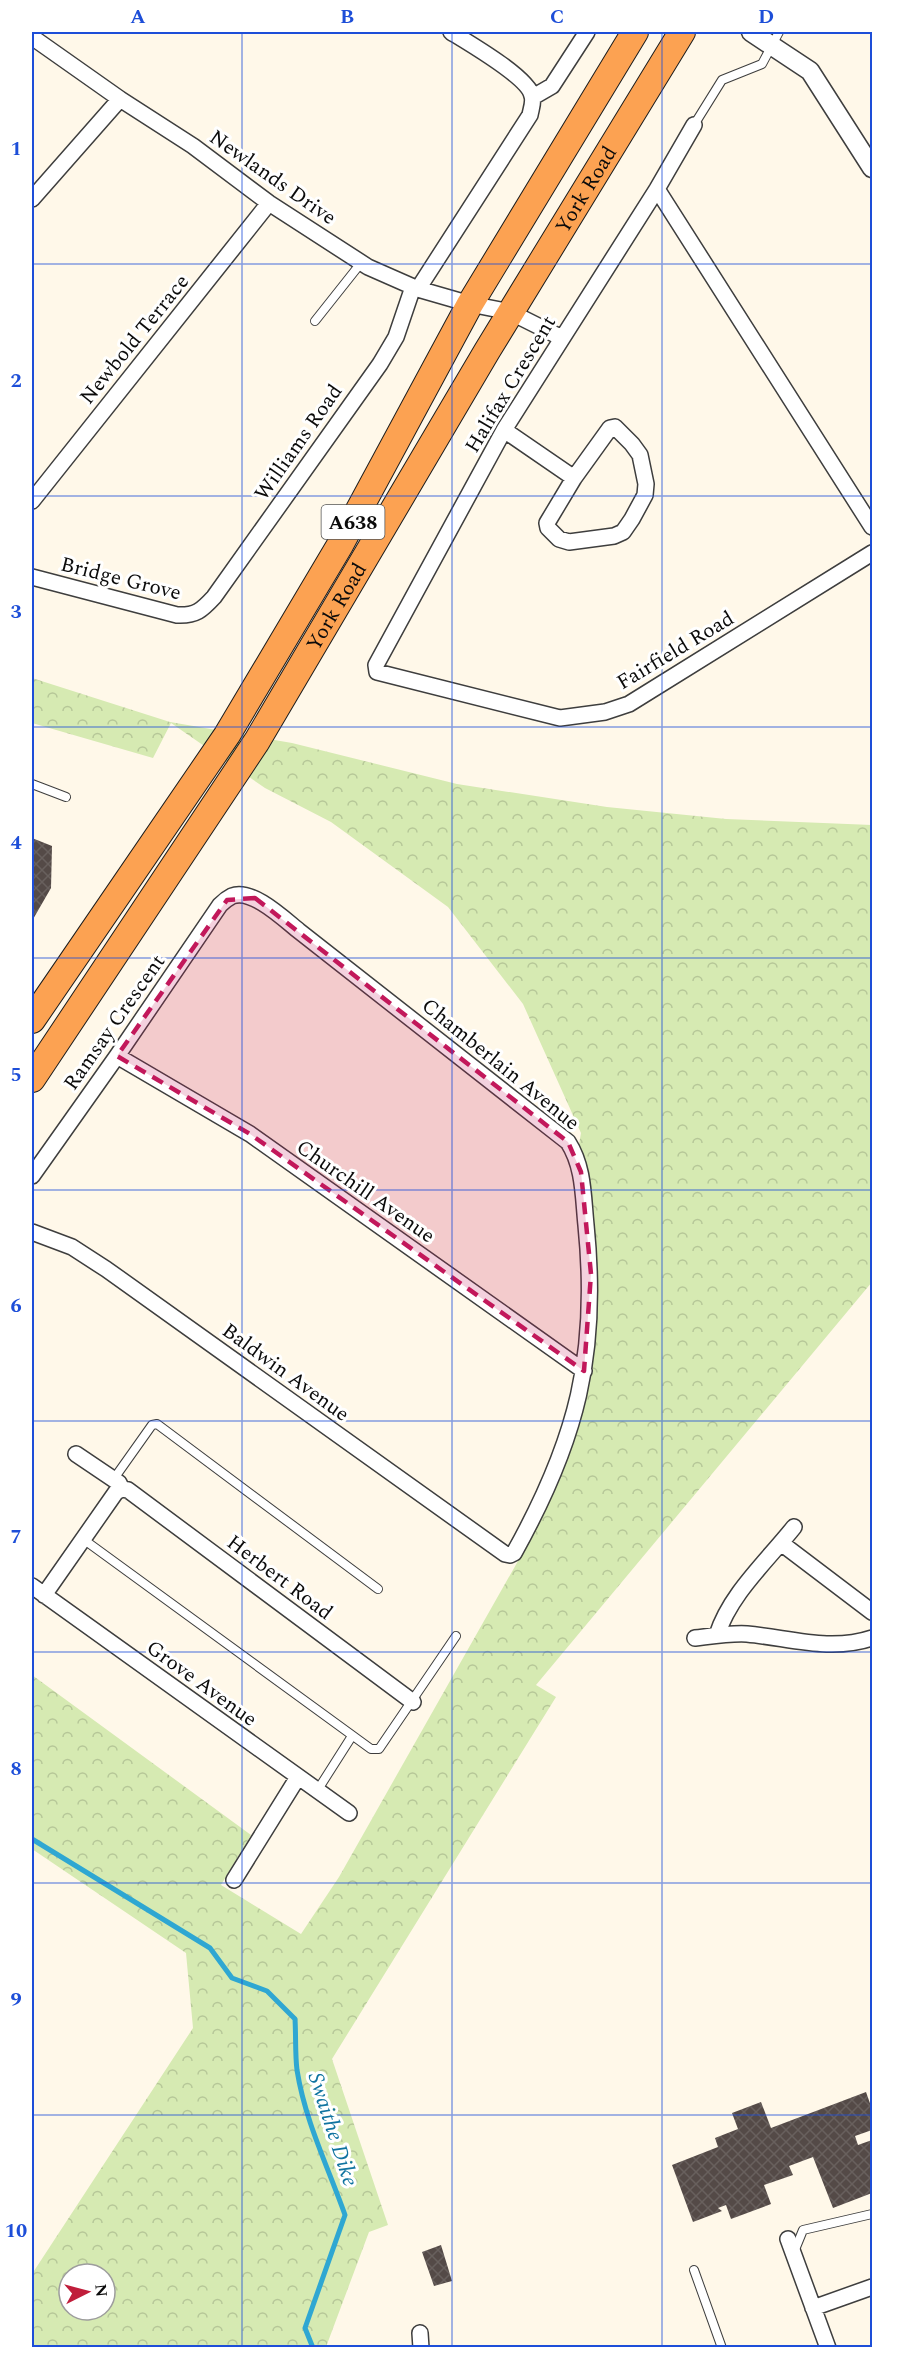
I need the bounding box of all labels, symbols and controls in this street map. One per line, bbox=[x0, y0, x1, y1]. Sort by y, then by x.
text: A bbox=[130, 2, 146, 32]
text: B bbox=[340, 2, 354, 32]
text: C bbox=[550, 2, 564, 32]
text: D bbox=[758, 2, 774, 32]
street label: Newlands Drive bbox=[202, 122, 343, 234]
text: 1 bbox=[10, 134, 22, 164]
street label: York Road bbox=[547, 140, 626, 240]
street label: Newbold Terrace bbox=[72, 267, 197, 412]
street label: Halifax Crescent bbox=[457, 310, 565, 459]
text: 2 bbox=[10, 366, 22, 396]
street label: Williams Road bbox=[247, 378, 351, 507]
road number: A638 bbox=[322, 505, 385, 539]
street label: Bridge Grove bbox=[57, 549, 184, 609]
street label: York Road bbox=[299, 557, 376, 657]
text: 3 bbox=[10, 597, 22, 627]
street label: Fairfield Road bbox=[611, 603, 740, 699]
text: 4 bbox=[10, 828, 22, 858]
street label: Ramsay Crescent bbox=[56, 948, 174, 1097]
street label: Chamberlain Avenue bbox=[414, 991, 586, 1139]
text: 5 bbox=[10, 1060, 22, 1090]
street label: Churchill Avenue bbox=[289, 1132, 441, 1252]
text: 6 bbox=[10, 1291, 22, 1321]
street label: Baldwin Avenue bbox=[215, 1315, 356, 1430]
text: 7 bbox=[10, 1522, 22, 1552]
street label: Herbert Road bbox=[219, 1527, 339, 1628]
street label: Grove Avenue bbox=[139, 1632, 264, 1735]
text: 8 bbox=[10, 1754, 22, 1784]
text: 9 bbox=[10, 1985, 22, 2015]
water label: Swaithe Dike bbox=[299, 2068, 367, 2191]
text: 10 bbox=[5, 2216, 27, 2246]
north arrow bbox=[57, 2262, 117, 2322]
text: N bbox=[88, 2283, 114, 2298]

